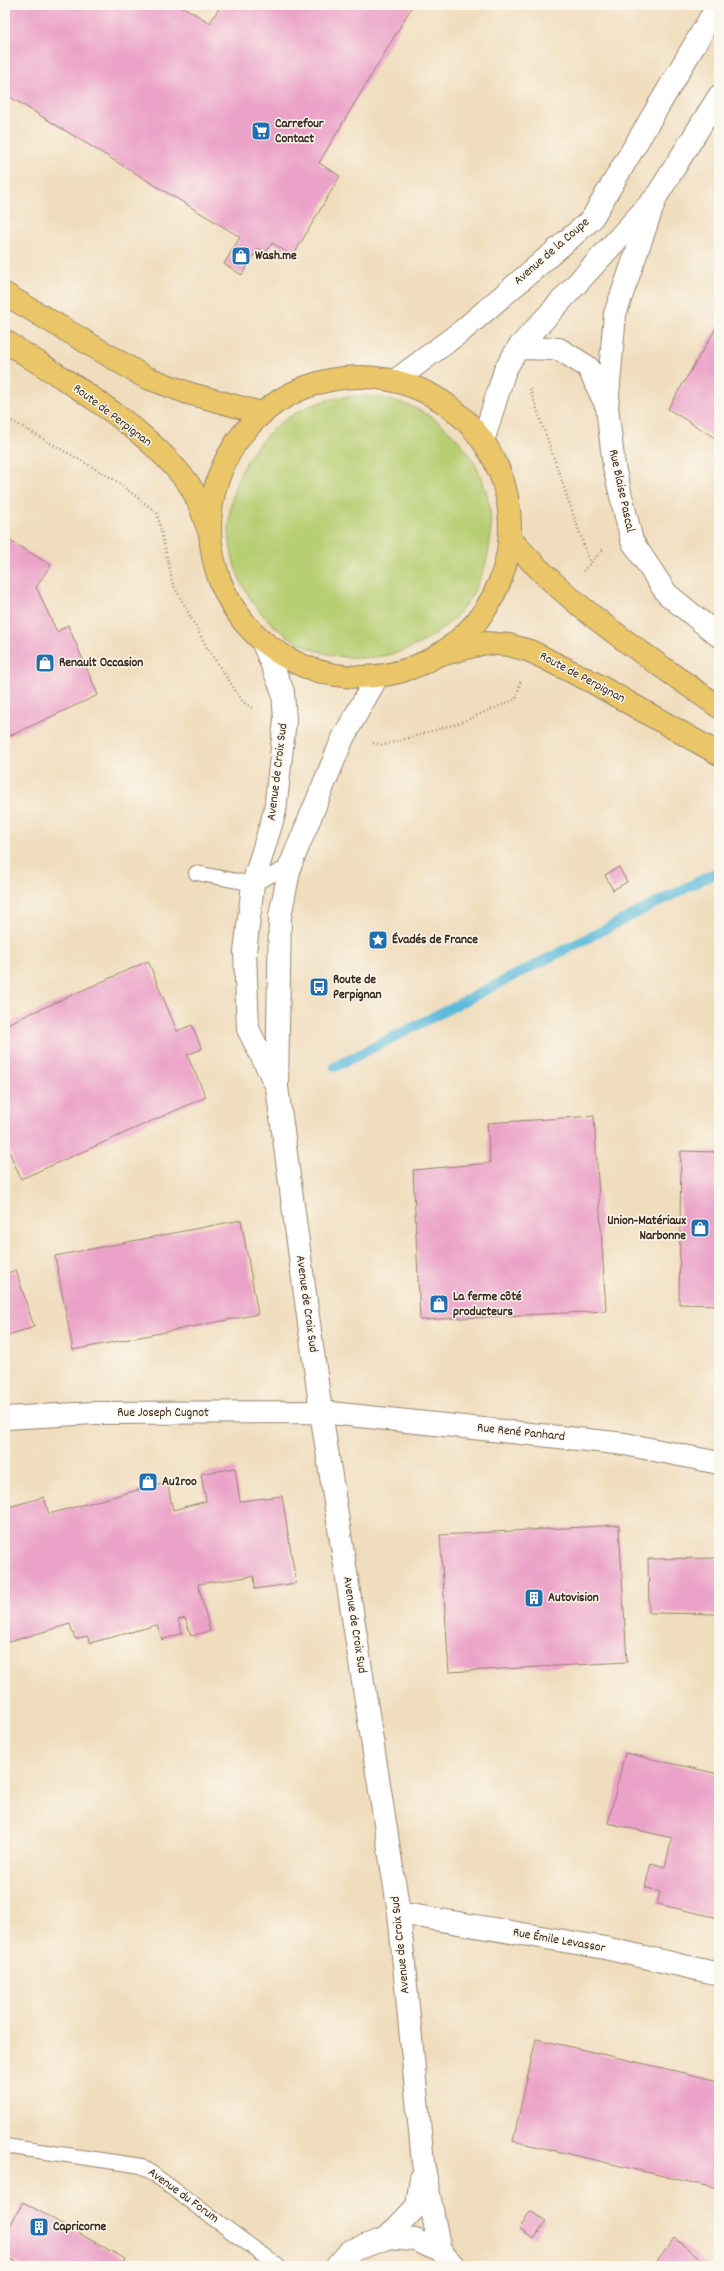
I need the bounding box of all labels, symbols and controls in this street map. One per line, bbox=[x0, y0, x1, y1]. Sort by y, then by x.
place label: Carrefour Contact bbox=[275, 115, 325, 149]
supermarket icon: Carrefour Contact bbox=[250, 120, 272, 142]
street label: Avenue de la Coupe bbox=[510, 213, 594, 290]
shop icon: Wash.me bbox=[230, 245, 252, 267]
place label: Wash.me bbox=[255, 247, 297, 266]
street label: Route de Perpignan bbox=[68, 380, 156, 452]
street label: Rue Blaise Pascal bbox=[603, 448, 639, 534]
street label: Route de Perpignan bbox=[536, 647, 628, 709]
shop icon: Renault Occasion bbox=[34, 652, 56, 674]
place label: Renault Occasion bbox=[59, 654, 143, 673]
street label: Avenue de Croix Sud bbox=[263, 722, 293, 822]
place icon: Évadés de France bbox=[367, 929, 389, 951]
place label: Évadés de France bbox=[392, 931, 478, 950]
place label: Route de Perpignan bbox=[333, 971, 382, 1005]
bus stop icon: Route de Perpignan bbox=[308, 976, 330, 998]
place label: Union-Matériaux Narbonne bbox=[607, 1212, 686, 1246]
shop icon: Union-Matériaux Narbonne bbox=[689, 1217, 711, 1239]
street label: Avenue de Croix Sud bbox=[290, 1254, 322, 1354]
place label: La ferme côté producteurs bbox=[453, 1288, 522, 1322]
shop icon: La ferme côté producteurs bbox=[428, 1293, 450, 1315]
street label: Rue Joseph Cugnot bbox=[117, 1404, 209, 1423]
street label: Rue René Panhard bbox=[476, 1419, 566, 1447]
shop icon: Au2roo bbox=[137, 1471, 159, 1493]
place label: Au2roo bbox=[162, 1473, 197, 1492]
street label: Avenue de Croix Sud bbox=[337, 1575, 371, 1675]
building icon: Autovision bbox=[523, 1587, 545, 1609]
place label: Autovision bbox=[548, 1589, 599, 1608]
street label: Avenue de Croix Sud bbox=[386, 1895, 416, 1995]
street label: Rue Émile Levassor bbox=[511, 1924, 607, 1959]
street label: Avenue du Forum bbox=[143, 2164, 223, 2228]
building icon: Capricorne bbox=[28, 2216, 50, 2238]
place label: Capricorne bbox=[53, 2218, 107, 2237]

